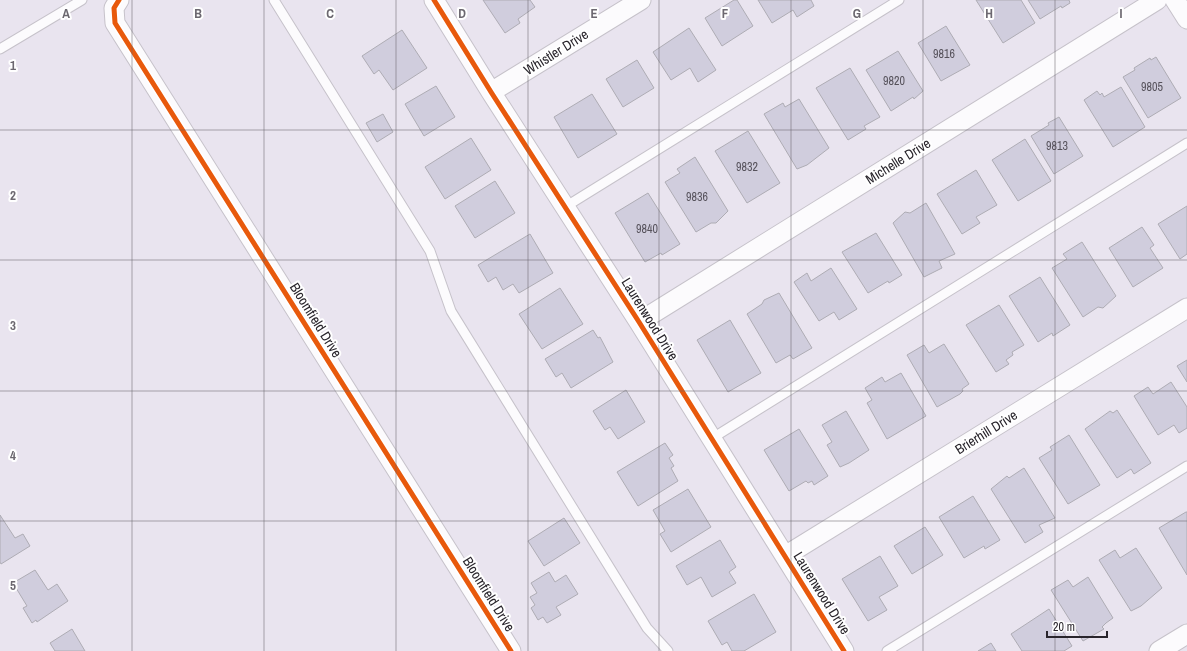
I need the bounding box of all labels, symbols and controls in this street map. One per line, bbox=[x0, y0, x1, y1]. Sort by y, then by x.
text: A bbox=[62, 5, 70, 22]
text: B bbox=[194, 5, 202, 22]
text: C bbox=[326, 5, 334, 22]
text: D bbox=[458, 5, 466, 22]
text: E bbox=[590, 5, 598, 22]
text: F bbox=[722, 5, 729, 22]
text: G bbox=[853, 5, 861, 22]
text: H bbox=[985, 5, 993, 22]
text: I bbox=[1120, 5, 1123, 22]
street label: Whistler Drive bbox=[520, 25, 592, 79]
house number: 9816 bbox=[933, 46, 955, 62]
text: 1 bbox=[10, 57, 16, 74]
house number: 9820 bbox=[883, 73, 905, 89]
house number: 9805 bbox=[1141, 79, 1163, 95]
street label: Michelle Drive bbox=[862, 134, 934, 188]
house number: 9813 bbox=[1046, 138, 1068, 154]
house number: 9832 bbox=[736, 159, 758, 175]
text: 2 bbox=[10, 187, 16, 204]
house number: 9836 bbox=[686, 189, 708, 205]
house number: 9840 bbox=[636, 221, 658, 237]
street label: Laurenwood Drive bbox=[618, 274, 682, 364]
street label: Bloomfield Drive bbox=[286, 279, 346, 361]
text: 3 bbox=[10, 317, 16, 334]
street label: Brierhill Drive bbox=[951, 406, 1021, 458]
text: 4 bbox=[10, 447, 16, 464]
street label: Laurenwood Drive bbox=[790, 548, 854, 638]
street label: Bloomfield Drive bbox=[459, 553, 519, 635]
text: 5 bbox=[10, 577, 16, 594]
scale bar bbox=[1047, 613, 1107, 639]
text: 20 m bbox=[1053, 619, 1075, 635]

